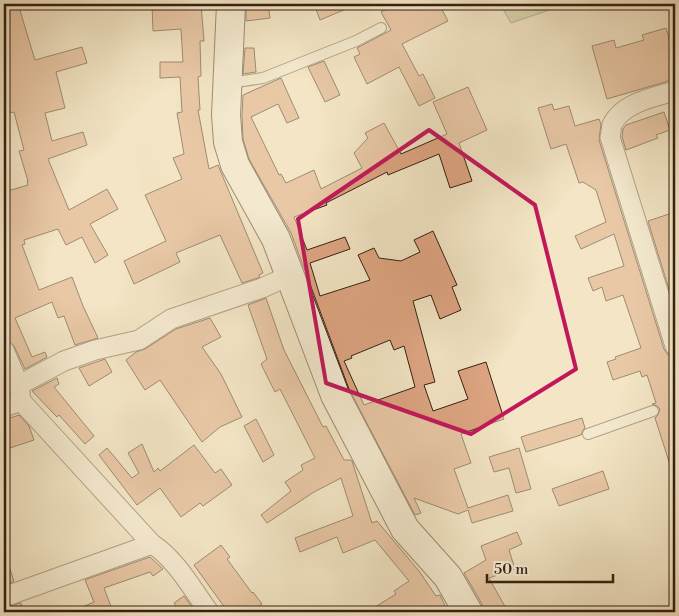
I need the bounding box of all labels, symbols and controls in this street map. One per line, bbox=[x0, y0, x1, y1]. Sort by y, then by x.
scale bar bbox=[487, 551, 613, 583]
text: 50 m bbox=[494, 560, 528, 579]

